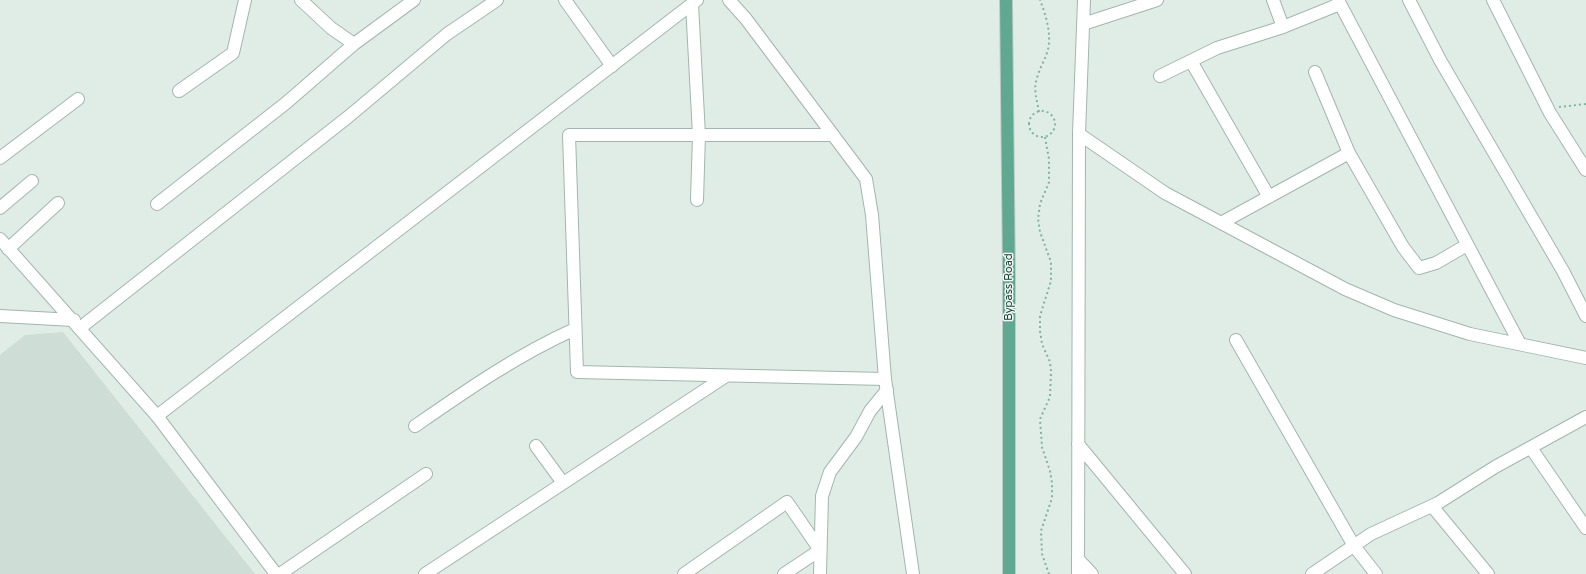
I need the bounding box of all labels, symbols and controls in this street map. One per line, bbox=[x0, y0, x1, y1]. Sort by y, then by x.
street label: Bypass Road bbox=[1002, 253, 1016, 321]

